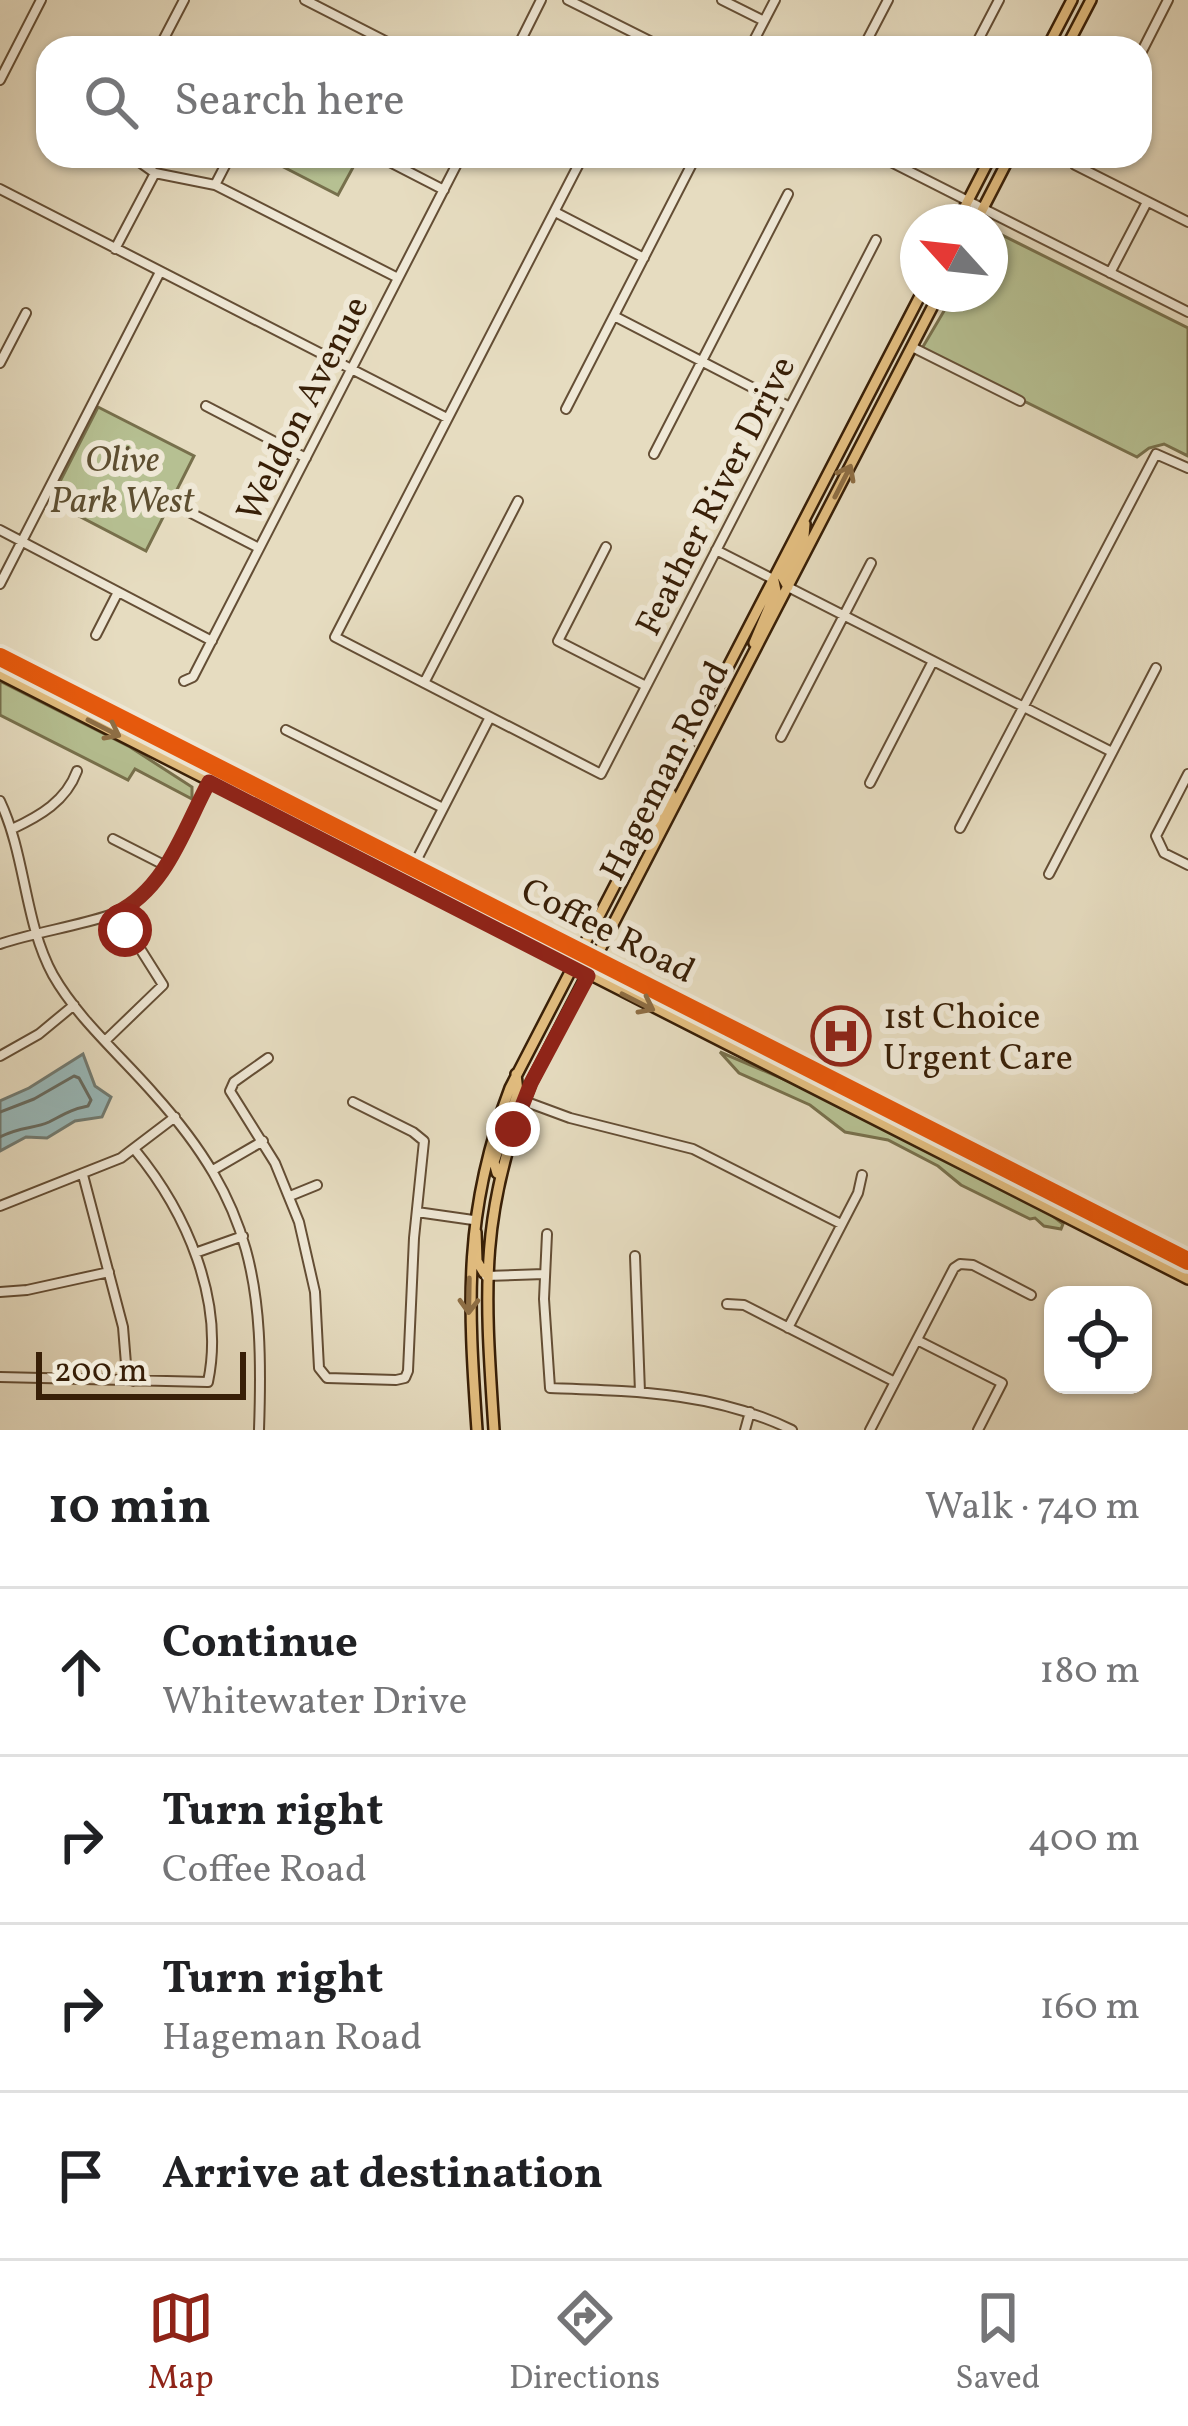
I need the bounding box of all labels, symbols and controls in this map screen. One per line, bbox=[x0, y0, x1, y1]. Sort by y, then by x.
search box bbox=[36, 36, 1152, 168]
icon: search bbox=[78, 69, 144, 135]
text: Search here bbox=[174, 71, 405, 134]
north arrow bbox=[900, 204, 1008, 312]
street label: Weldon Avenue bbox=[226, 288, 383, 531]
street label: Feather River Drive bbox=[625, 348, 810, 645]
park label: Olive Park West bbox=[50, 437, 196, 528]
one-way arrow bbox=[832, 464, 855, 499]
street label: Hageman Road bbox=[590, 653, 743, 890]
one-way arrow bbox=[86, 717, 122, 740]
street label: Coffee Road bbox=[512, 867, 703, 998]
route start bbox=[98, 903, 152, 957]
one-way arrow bbox=[619, 991, 655, 1014]
place label: 1st Choice Urgent Care bbox=[883, 994, 1073, 1085]
hospital icon: 1st Choice Urgent Care bbox=[810, 1005, 872, 1067]
route end bbox=[486, 1102, 540, 1156]
one-way arrow bbox=[458, 1276, 480, 1315]
map controls bbox=[1044, 1286, 1152, 1394]
button: locate bbox=[1044, 1286, 1152, 1394]
scale bar bbox=[36, 1346, 246, 1399]
text: 200 m bbox=[54, 1350, 148, 1396]
text: 10 min bbox=[48, 1473, 211, 1544]
text: Walk · 740 m bbox=[925, 1481, 1140, 1535]
text: Continue bbox=[162, 1613, 358, 1676]
icon: ahead bbox=[48, 1639, 114, 1705]
text: 180 m bbox=[1039, 1645, 1140, 1699]
text: Whitewater Drive bbox=[162, 1676, 467, 1730]
text: Turn right bbox=[162, 1781, 383, 1844]
icon: right bbox=[48, 1807, 114, 1873]
text: 400 m bbox=[1028, 1813, 1140, 1867]
text: Coffee Road bbox=[162, 1844, 367, 1898]
text: Turn right bbox=[162, 1949, 383, 2012]
icon: right bbox=[48, 1975, 114, 2041]
text: 160 m bbox=[1039, 1981, 1140, 2035]
text: Hageman Road bbox=[162, 2012, 422, 2066]
icon: arrive bbox=[48, 2143, 114, 2209]
text: Arrive at destination bbox=[162, 2144, 603, 2207]
tab: Map bbox=[148, 2285, 214, 2403]
tab: Directions bbox=[509, 2285, 660, 2403]
tab: Saved bbox=[955, 2285, 1040, 2403]

